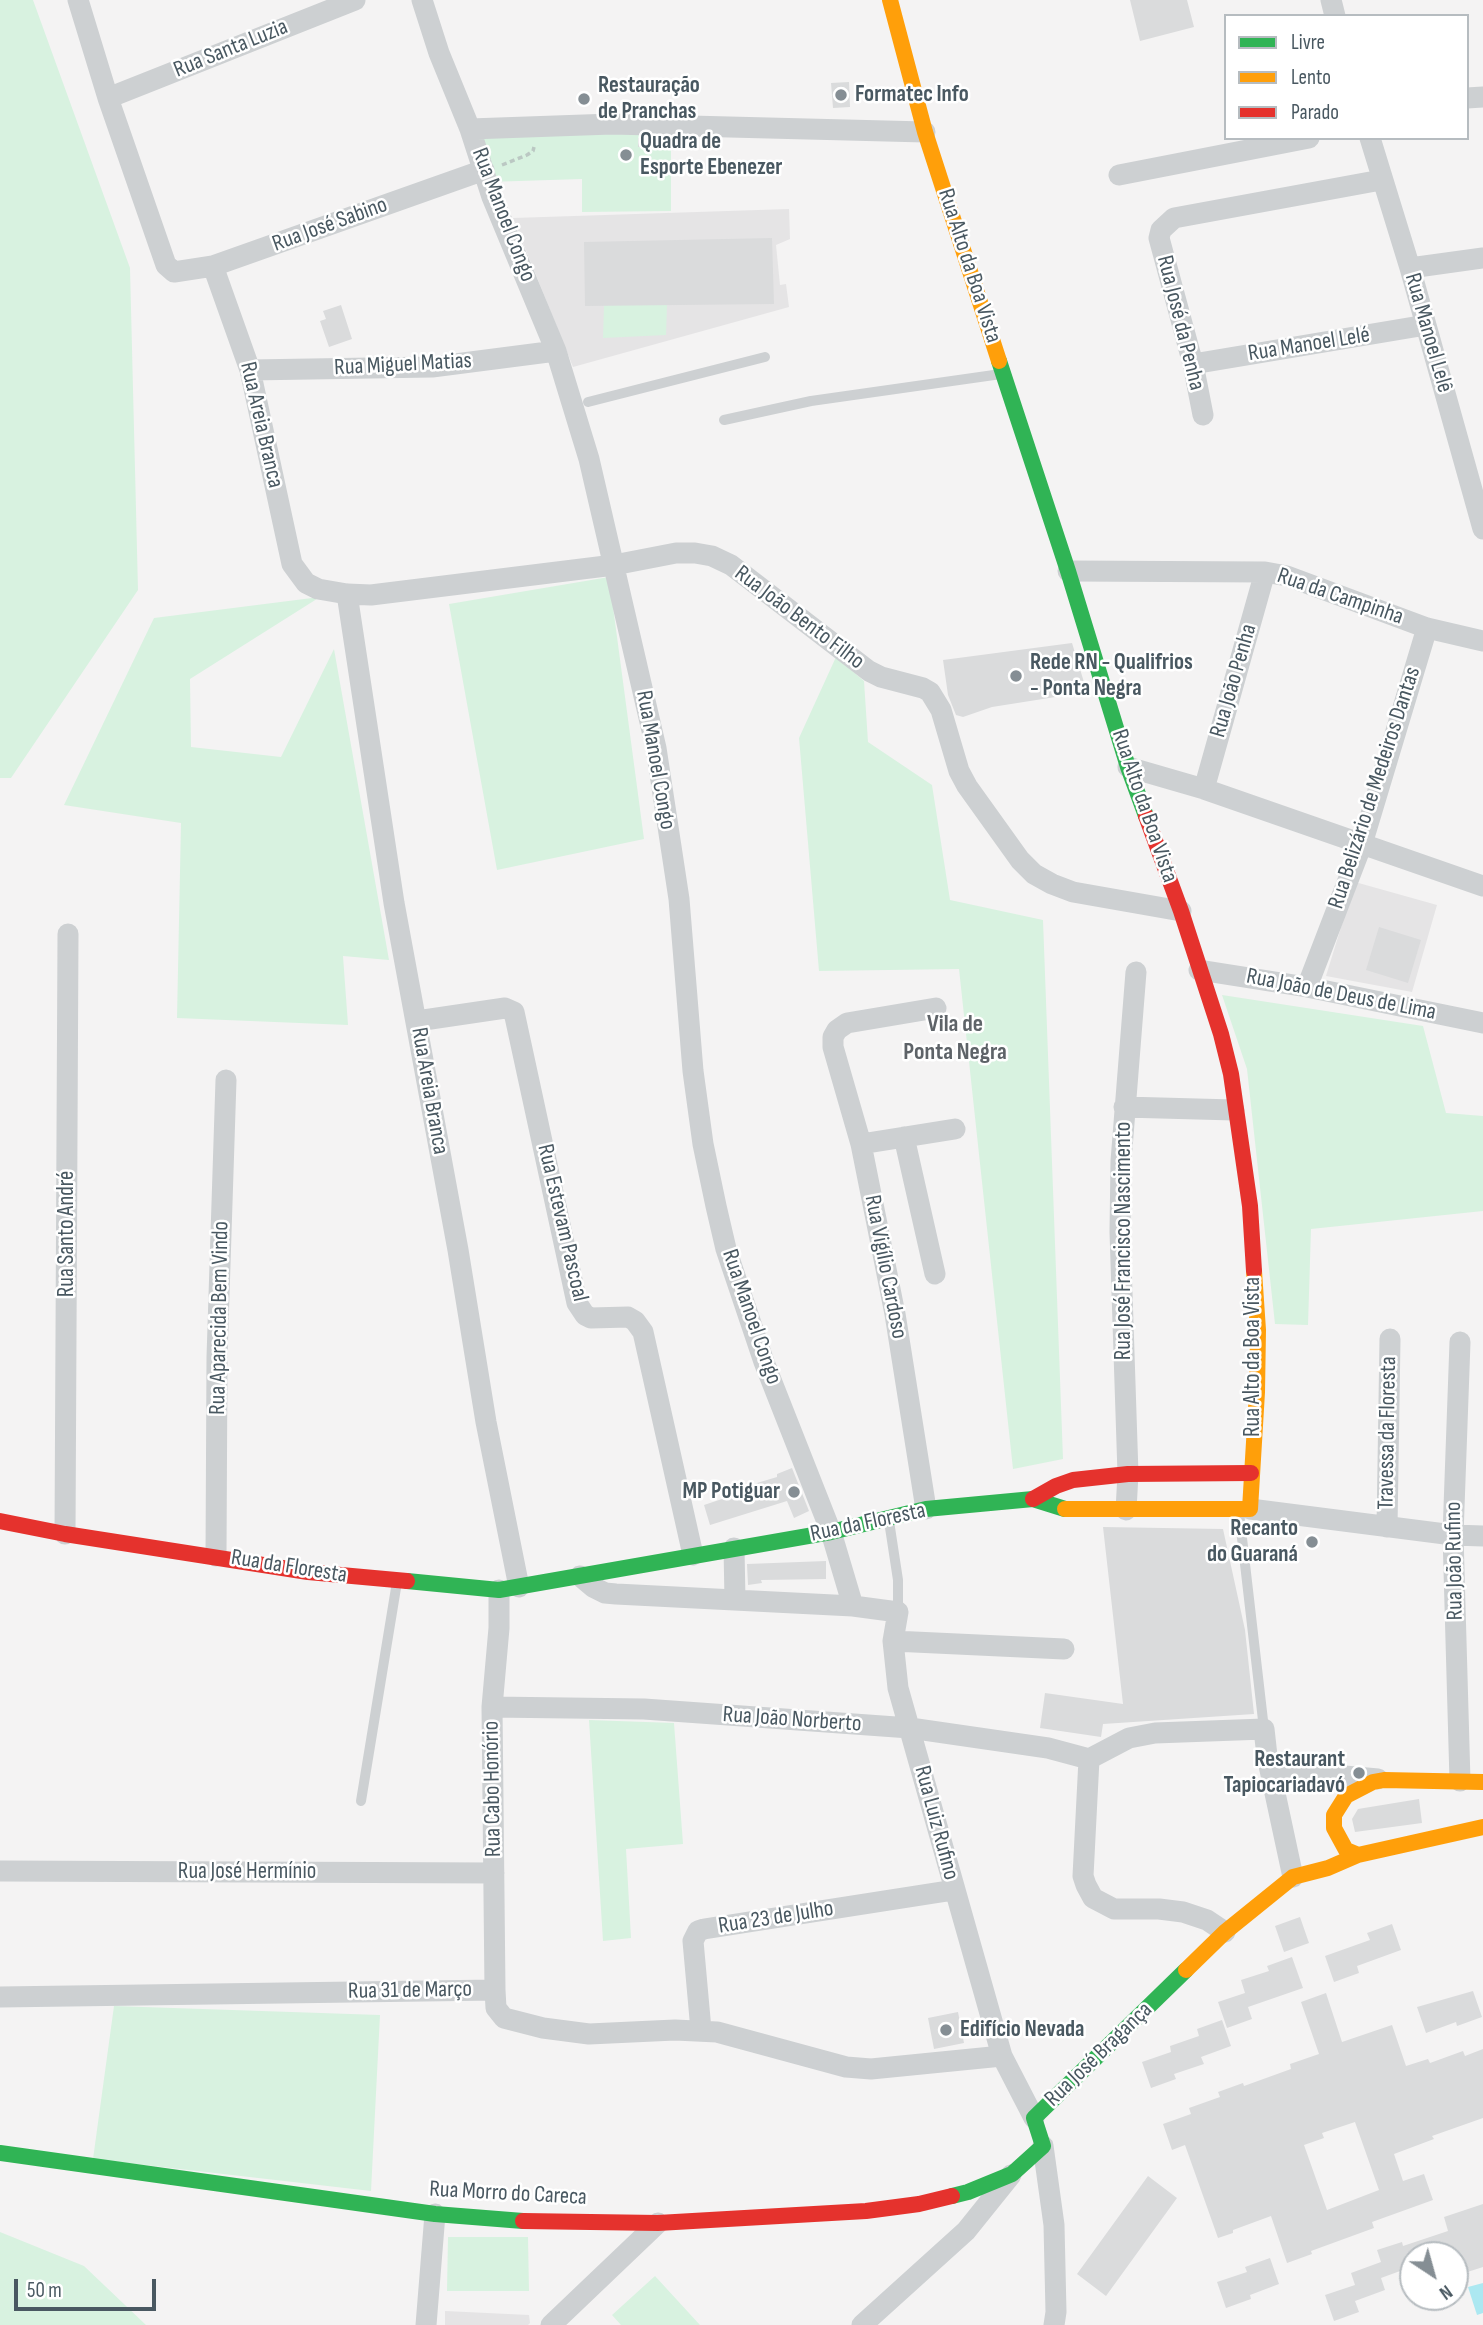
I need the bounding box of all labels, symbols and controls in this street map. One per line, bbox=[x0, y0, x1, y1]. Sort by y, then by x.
street label: Rua Santa Luzia bbox=[170, 14, 292, 84]
legend bbox=[1224, 14, 1469, 140]
text: Livre bbox=[1291, 30, 1325, 55]
text: Lento bbox=[1291, 65, 1331, 90]
place label: Restauração de Pranchas bbox=[598, 72, 700, 126]
place label: Formatec Info bbox=[855, 81, 969, 109]
marker: Formatec Info bbox=[833, 87, 849, 103]
marker: Restauração de Pranchas bbox=[576, 91, 592, 107]
text: Parado bbox=[1291, 100, 1339, 125]
place label: Quadra de Esporte Ebenezer bbox=[640, 128, 782, 182]
street label: Rua Manoel Congo bbox=[465, 144, 541, 286]
marker: Quadra de Esporte Ebenezer bbox=[618, 147, 634, 163]
street label: Rua Alto da Boa Vista bbox=[931, 186, 1007, 346]
street label: Rua José Sabino bbox=[269, 191, 391, 259]
street label: Rua José da Penha bbox=[1150, 253, 1210, 393]
street label: Rua Manoel Lelê bbox=[1398, 270, 1458, 396]
street label: Rua Manoel Lelé bbox=[1246, 322, 1372, 368]
street label: Rua Miguel Matias bbox=[334, 348, 472, 382]
street label: Rua Areia Branca bbox=[233, 359, 289, 491]
street label: Rua João Bento Filho bbox=[729, 560, 869, 676]
street label: Rua da Campinha bbox=[1273, 563, 1407, 631]
street label: Rua João Penha bbox=[1205, 621, 1263, 741]
place label: Rede RN - Qualifrios - Ponta Negra bbox=[1030, 649, 1193, 703]
street label: Rua Belizário de Medeiros Dantas bbox=[1323, 664, 1427, 912]
marker: Rede RN - Qualifrios - Ponta Negra bbox=[1008, 668, 1024, 684]
street label: Rua Manoel Congo bbox=[629, 688, 681, 832]
street label: Rua Alto da Boa Vista bbox=[1105, 726, 1183, 886]
street label: Rua João de Deus de Lima bbox=[1244, 963, 1438, 1027]
district label: Vila de Ponta Negra bbox=[903, 1011, 1007, 1067]
street label: Rua Areia Branca bbox=[404, 1025, 454, 1157]
street label: Rua José Francisco Nascimento bbox=[1110, 1122, 1138, 1360]
street label: Rua Estevam Pascoal bbox=[530, 1142, 594, 1304]
street label: Rua Santo André bbox=[53, 1171, 81, 1297]
street label: Rua Vigílio Cardoso bbox=[858, 1193, 912, 1341]
street label: Rua Aparecida Bem Vindo bbox=[205, 1221, 235, 1415]
street label: Rua Manoel Congo bbox=[715, 1246, 787, 1388]
street label: Rua Alto da Boa Vista bbox=[1239, 1277, 1267, 1437]
street label: Travessa da Floresta bbox=[1373, 1356, 1403, 1510]
place label: MP Potiguar bbox=[683, 1478, 780, 1506]
marker: MP Potiguar bbox=[786, 1484, 802, 1500]
street label: Rua da Floresta bbox=[808, 1497, 928, 1549]
street label: Rua João Rufino bbox=[1440, 1501, 1470, 1621]
place label: Recanto do Guaraná bbox=[1207, 1515, 1298, 1569]
marker: Recanto do Guaraná bbox=[1304, 1534, 1320, 1550]
street label: Rua da Floresta bbox=[229, 1544, 349, 1590]
street label: Rua João Norberto bbox=[722, 1701, 862, 1739]
street label: Rua Cabo Honório bbox=[478, 1721, 508, 1857]
place label: Restaurant Tapiocariadavó bbox=[1223, 1746, 1345, 1800]
street label: Rua Luiz Rufino bbox=[908, 1763, 964, 1883]
marker: Restaurant Tapiocariadavó bbox=[1351, 1765, 1367, 1781]
street label: Rua José Hermínio bbox=[178, 1858, 316, 1886]
street label: Rua 23 de Julho bbox=[717, 1895, 835, 1941]
street label: Rua 31 de Março bbox=[348, 1976, 472, 2006]
street label: Rua José Bragança bbox=[1039, 1997, 1159, 2113]
place label: Edifício Nevada bbox=[960, 2016, 1084, 2044]
marker: Edifício Nevada bbox=[938, 2022, 954, 2038]
street label: Rua Morro do Careca bbox=[429, 2176, 587, 2212]
north arrow bbox=[1399, 2241, 1469, 2311]
scale bar bbox=[18, 2266, 159, 2310]
text: 50 m bbox=[27, 2278, 62, 2303]
text: N bbox=[1435, 2279, 1456, 2304]

